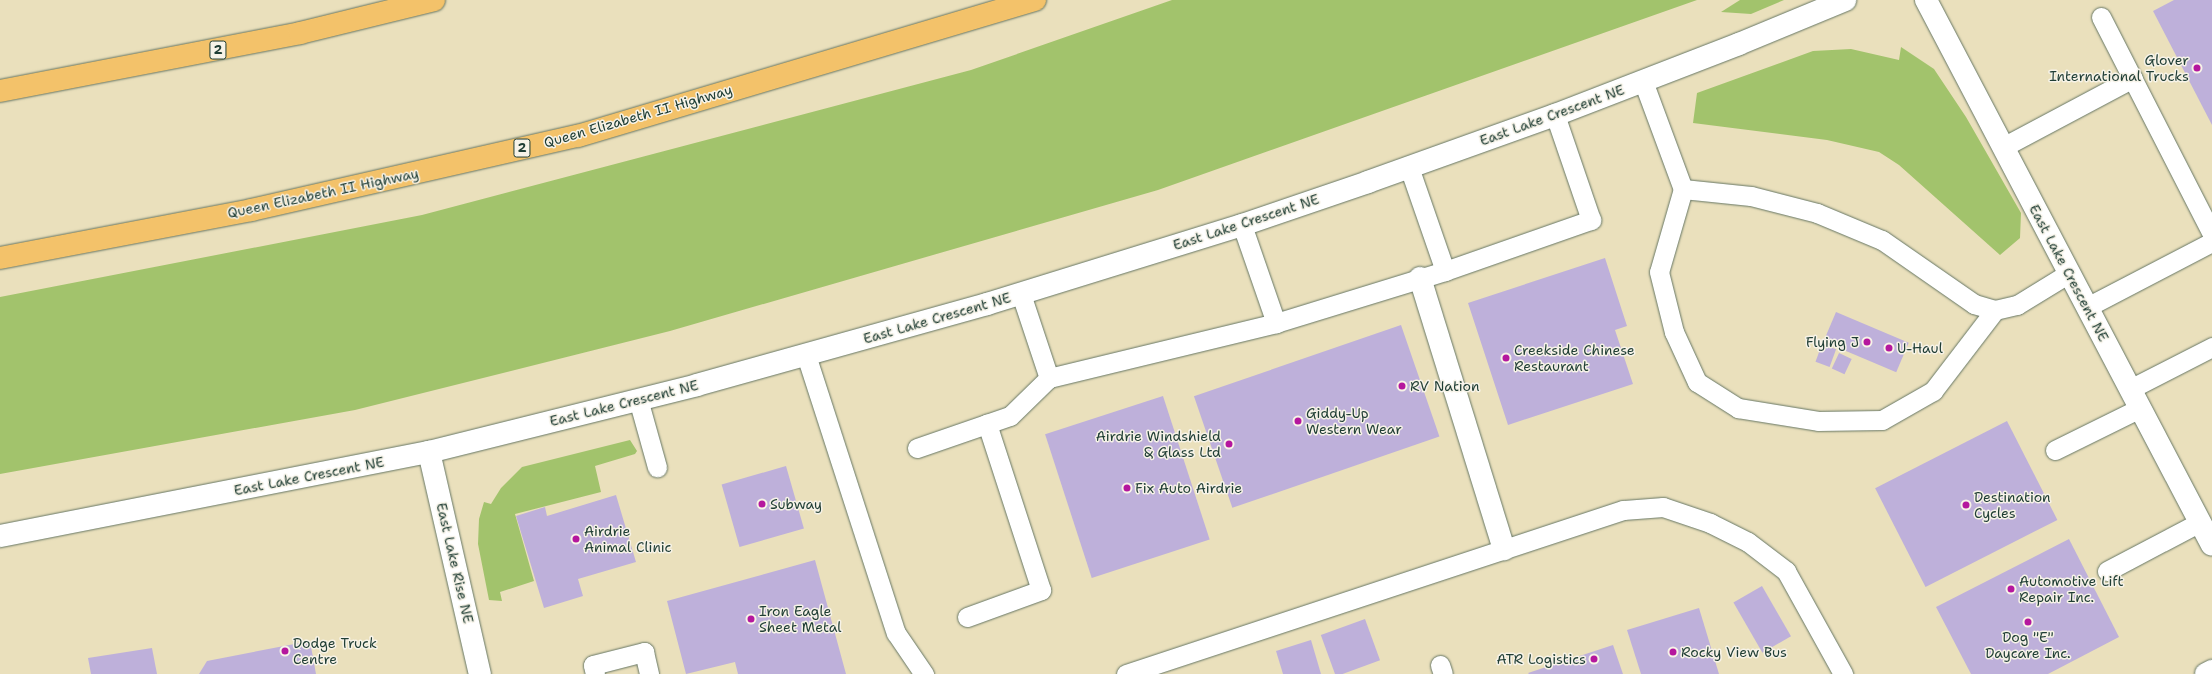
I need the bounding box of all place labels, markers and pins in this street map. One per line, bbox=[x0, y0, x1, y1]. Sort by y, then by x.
place label: Glover International Trucks bbox=[2049, 52, 2189, 84]
marker: Glover International Trucks bbox=[2192, 63, 2202, 73]
place label: Flying J bbox=[1806, 334, 1859, 350]
marker: Flying J bbox=[1862, 337, 1872, 347]
place label: U-Haul bbox=[1897, 340, 1943, 356]
place label: Creekside Chinese Restaurant bbox=[1514, 342, 1635, 374]
marker: U-Haul bbox=[1884, 343, 1894, 353]
marker: Creekside Chinese Restaurant bbox=[1501, 353, 1511, 363]
place label: RV Nation bbox=[1410, 378, 1479, 394]
marker: RV Nation bbox=[1397, 381, 1407, 391]
place label: Giddy-Up Western Wear bbox=[1306, 405, 1402, 438]
marker: Giddy-Up Western Wear bbox=[1293, 416, 1303, 426]
place label: Airdrie Windshield & Glass Ltd bbox=[1096, 428, 1221, 460]
marker: Airdrie Windshield & Glass Ltd bbox=[1224, 439, 1234, 449]
place label: Fix Auto Airdrie bbox=[1135, 480, 1242, 496]
marker: Fix Auto Airdrie bbox=[1122, 483, 1132, 493]
place label: Destination Cycles bbox=[1974, 489, 2051, 522]
place label: Subway bbox=[770, 496, 822, 512]
marker: Subway bbox=[757, 499, 767, 509]
marker: Destination Cycles bbox=[1961, 500, 1971, 510]
place label: Airdrie Animal Clinic bbox=[584, 523, 672, 556]
marker: Airdrie Animal Clinic bbox=[571, 534, 581, 544]
place label: Automotive Lift Repair Inc. bbox=[2019, 573, 2124, 606]
marker: Automotive Lift Repair Inc. bbox=[2006, 584, 2016, 594]
place label: Iron Eagle Sheet Metal bbox=[759, 603, 842, 636]
marker: Iron Eagle Sheet Metal bbox=[746, 614, 756, 624]
marker: Dog "E" Daycare Inc. bbox=[2023, 617, 2033, 627]
place label: Dog "E" Daycare Inc. bbox=[1985, 629, 2071, 662]
place label: Dodge Truck Centre bbox=[293, 635, 377, 668]
place label: Rocky View Bus bbox=[1681, 644, 1787, 660]
marker: Dodge Truck Centre bbox=[280, 646, 290, 656]
marker: Rocky View Bus bbox=[1668, 647, 1678, 657]
place label: ATR Logistics bbox=[1496, 651, 1586, 667]
marker: ATR Logistics bbox=[1589, 654, 1599, 664]

